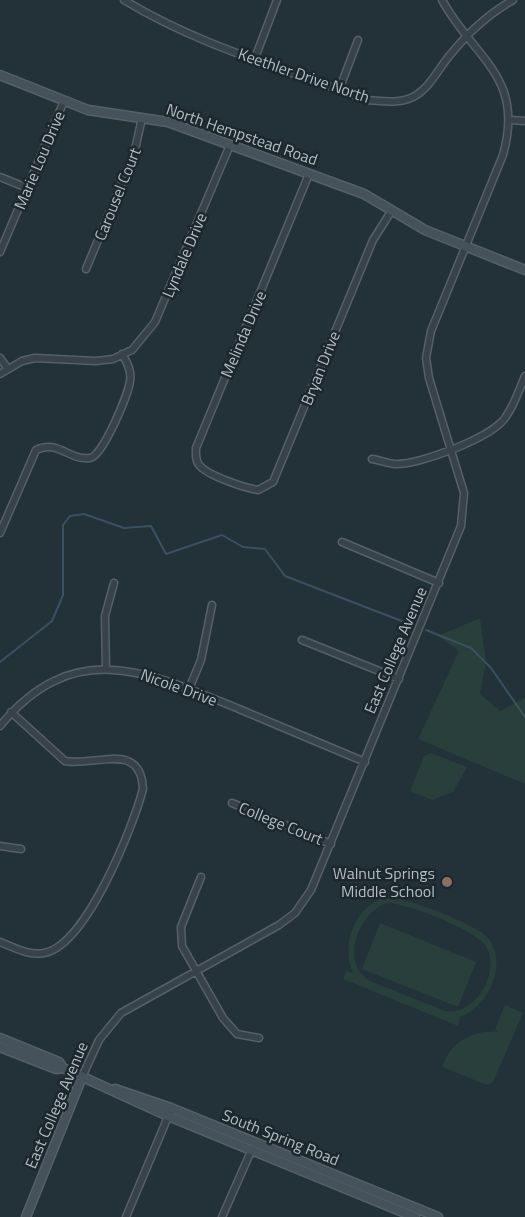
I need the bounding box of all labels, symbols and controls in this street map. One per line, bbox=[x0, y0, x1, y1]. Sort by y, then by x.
street label: Keethler Drive North bbox=[235, 41, 373, 109]
street label: North Hempstead Road bbox=[163, 97, 321, 171]
street label: Marie Lou Drive bbox=[7, 107, 71, 213]
street label: Carousel Court bbox=[87, 144, 147, 244]
street label: Lyndale Drive bbox=[155, 209, 213, 301]
street label: Melinda Drive bbox=[214, 287, 272, 381]
street label: Bryan Drive bbox=[294, 327, 346, 409]
street label: East College Avenue bbox=[357, 583, 433, 717]
street label: Nicole Drive bbox=[137, 662, 221, 712]
street label: College Court bbox=[235, 795, 327, 851]
place label: Walnut Springs Middle School bbox=[333, 861, 435, 903]
marker: Walnut Springs Middle School bbox=[440, 875, 454, 889]
street label: East College Avenue bbox=[18, 1038, 94, 1172]
street label: South Spring Road bbox=[219, 1103, 343, 1171]

